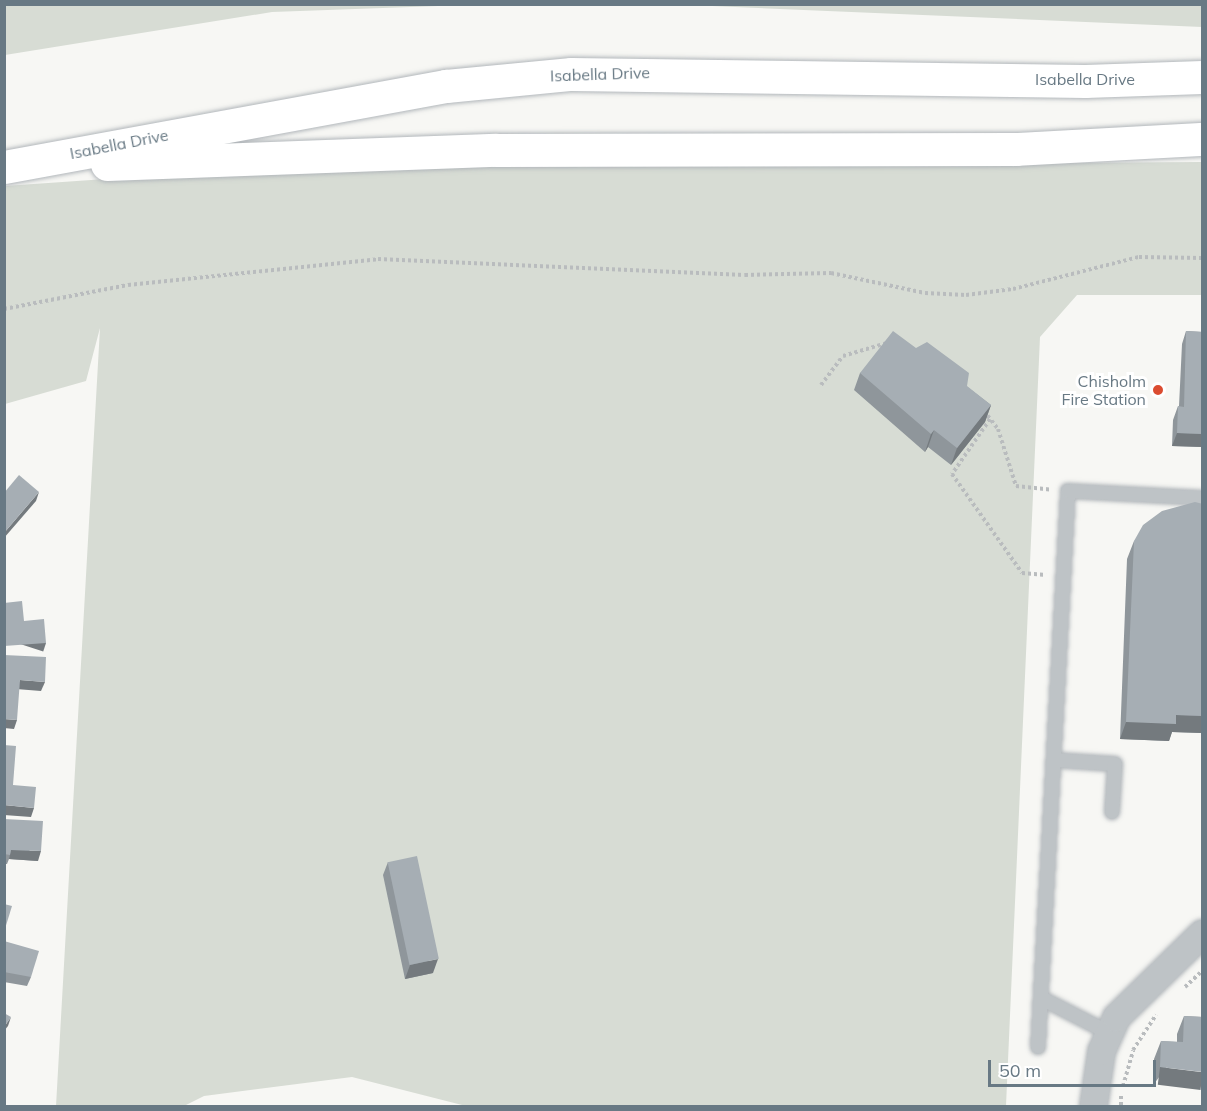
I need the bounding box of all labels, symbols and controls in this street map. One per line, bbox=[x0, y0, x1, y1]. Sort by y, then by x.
street label: Isabella Drive bbox=[550, 63, 650, 85]
street label: Isabella Drive bbox=[1035, 69, 1135, 89]
street label: Isabella Drive bbox=[68, 125, 170, 163]
place label: Chisholm Fire Station bbox=[1062, 371, 1146, 409]
marker: Chisholm Fire Station bbox=[1151, 383, 1165, 397]
scale bar bbox=[991, 1048, 1159, 1086]
text: 50 m bbox=[999, 1059, 1041, 1082]

